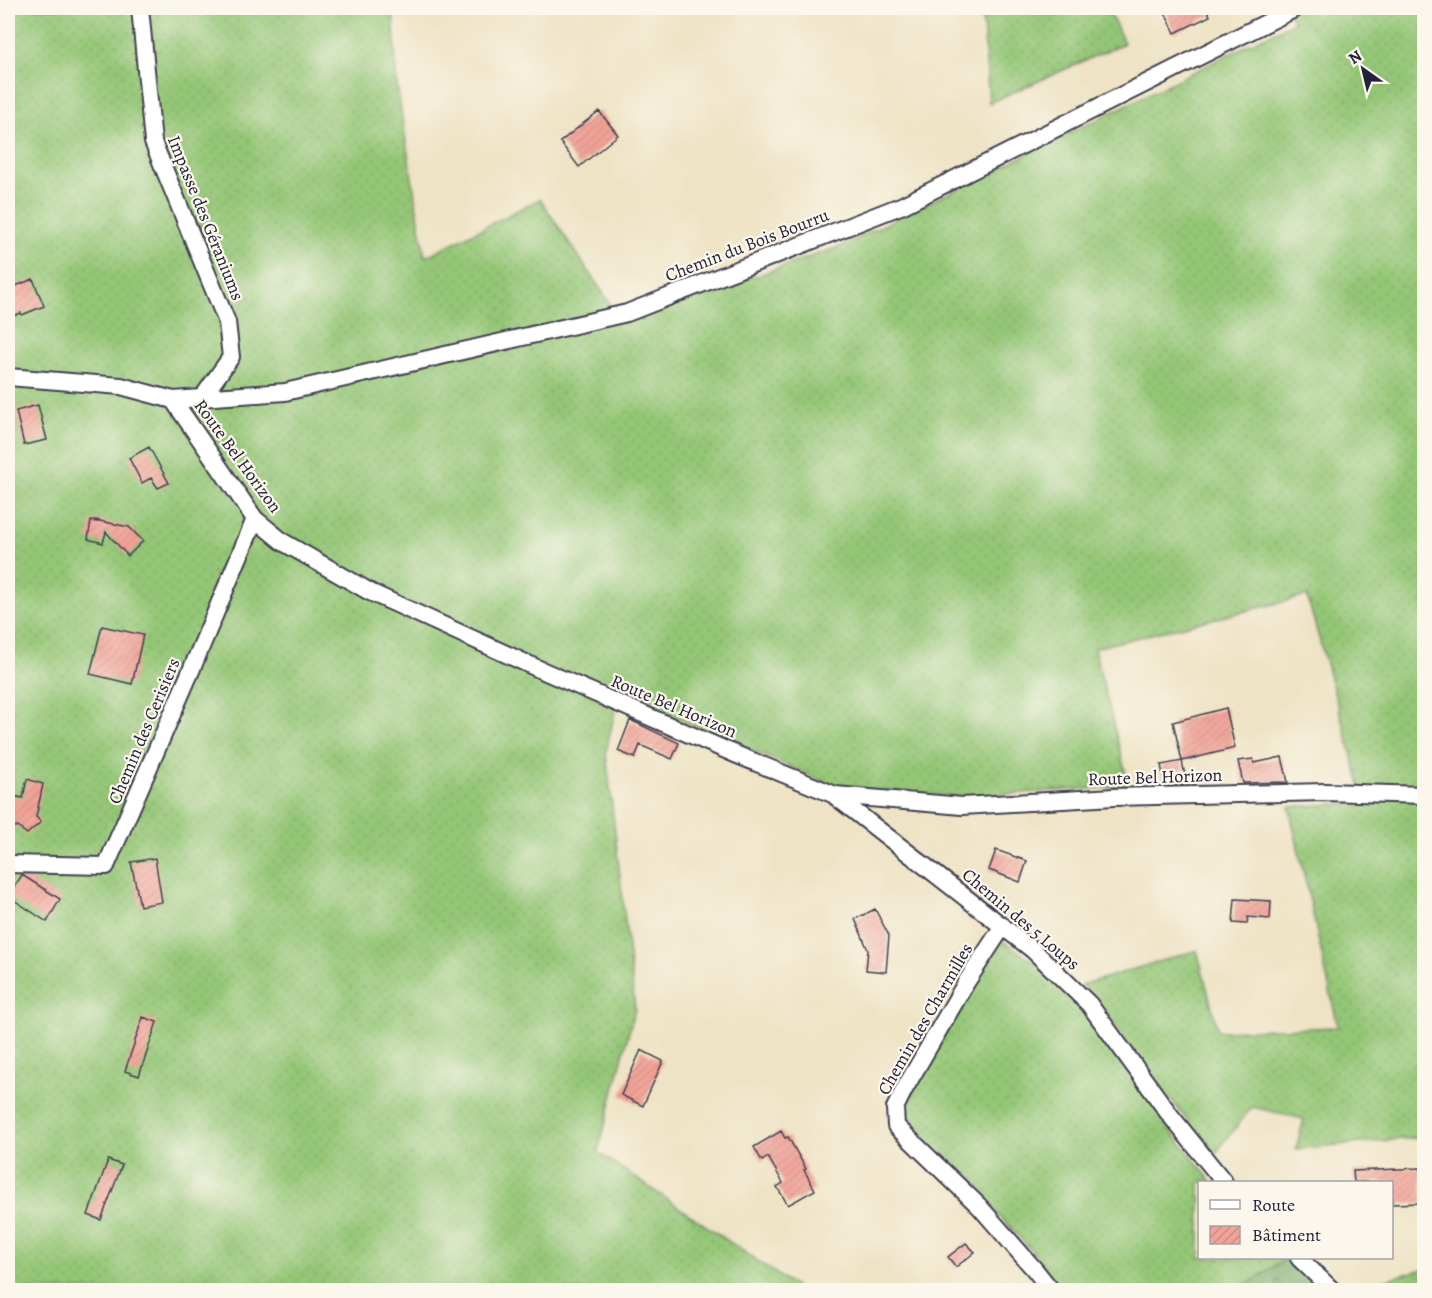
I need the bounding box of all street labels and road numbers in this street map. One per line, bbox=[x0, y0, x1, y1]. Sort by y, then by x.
street label: Impasse des Géraniums bbox=[162, 132, 250, 304]
street label: Chemin du Bois Bourru bbox=[662, 203, 833, 287]
street label: Route Bel Horizon bbox=[189, 395, 287, 518]
street label: Chemin des Cerisiers bbox=[102, 654, 186, 808]
street label: Route Bel Horizon bbox=[607, 669, 741, 743]
street label: Route Bel Horizon bbox=[1087, 763, 1223, 791]
street label: Chemin des 5 Loups bbox=[957, 863, 1085, 975]
street label: Chemin des Charmilles bbox=[872, 939, 978, 1099]

